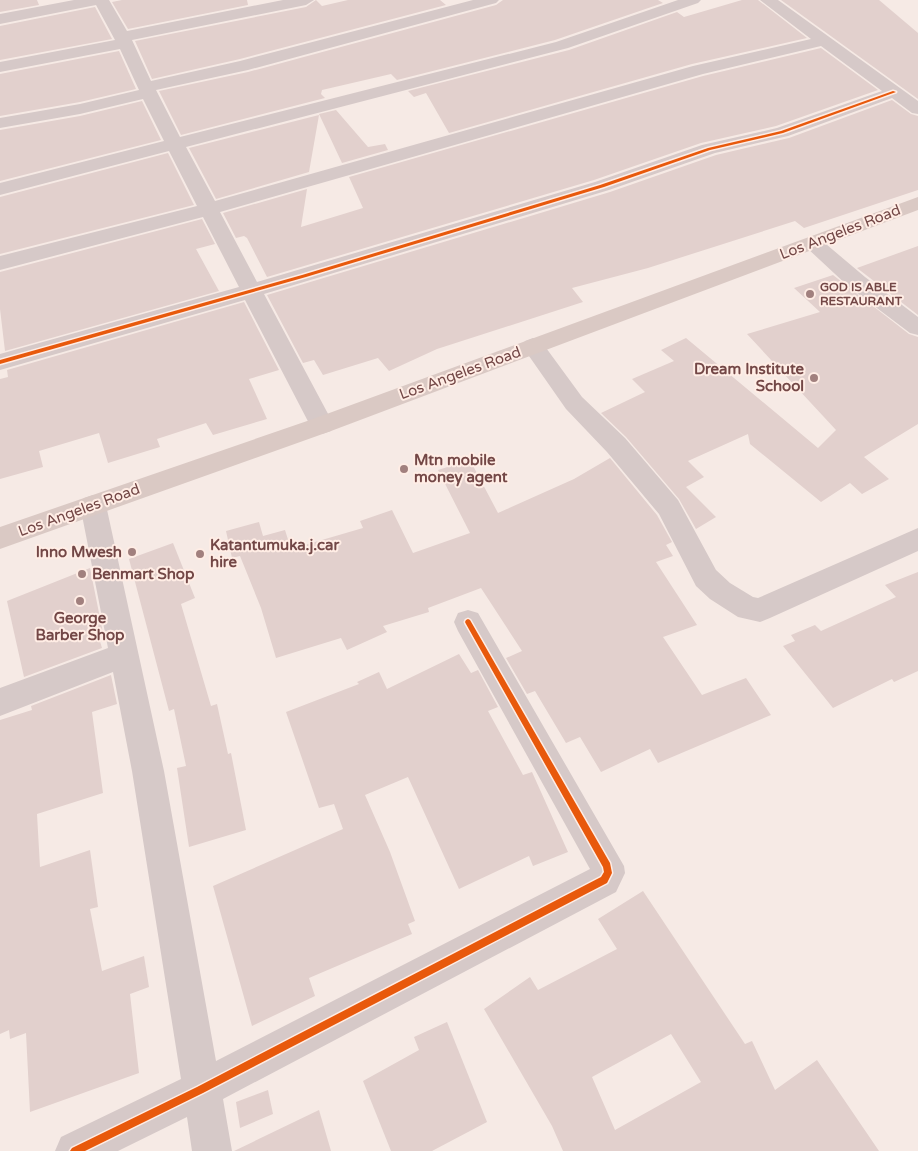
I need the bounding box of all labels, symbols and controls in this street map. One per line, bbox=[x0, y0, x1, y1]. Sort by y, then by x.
street label: Los Angeles Road bbox=[777, 201, 903, 263]
place label: GOD IS ABLE RESTAURANT bbox=[820, 280, 903, 308]
marker: GOD IS ABLE RESTAURANT bbox=[804, 288, 816, 300]
street label: Los Angeles Road bbox=[397, 343, 523, 403]
place label: Dream Institute School bbox=[694, 360, 805, 395]
marker: Dream Institute School bbox=[808, 372, 820, 384]
place label: Mtn mobile money agent bbox=[414, 451, 508, 487]
marker: Mtn mobile money agent bbox=[398, 463, 410, 475]
street label: Los Angeles Road bbox=[16, 480, 142, 540]
place label: Katantumuka.j.car hire bbox=[210, 536, 339, 571]
place label: Inno Mwesh bbox=[36, 543, 122, 561]
marker: Inno Mwesh bbox=[126, 546, 138, 558]
marker: Katantumuka.j.car hire bbox=[194, 548, 206, 560]
place label: Benmart Shop bbox=[92, 565, 195, 584]
marker: Benmart Shop bbox=[76, 568, 88, 580]
marker: George Barber Shop bbox=[74, 595, 86, 607]
place label: George Barber Shop bbox=[35, 609, 125, 645]

